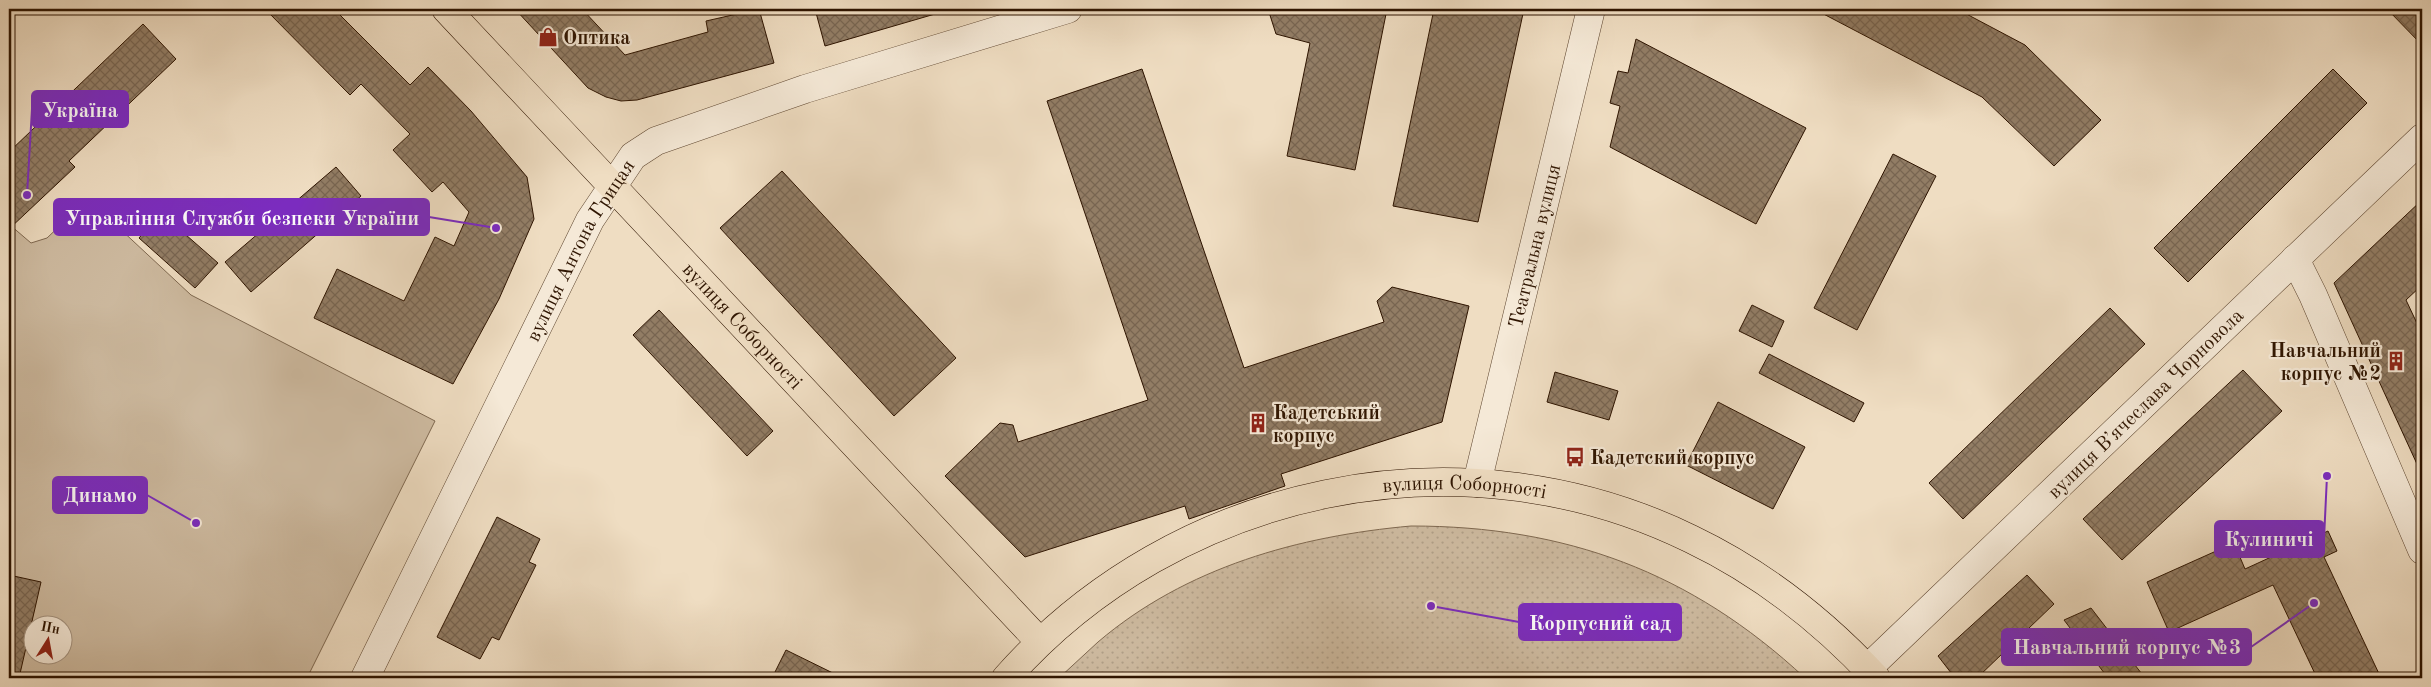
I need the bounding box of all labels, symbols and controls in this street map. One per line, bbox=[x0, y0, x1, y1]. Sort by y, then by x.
shop icon: Оптика bbox=[537, 26, 559, 48]
place label: Оптика bbox=[563, 29, 630, 49]
callout: Україна bbox=[32, 91, 128, 127]
text: Україна bbox=[42, 101, 118, 122]
street label: вулиця Антона Грицая bbox=[524, 157, 640, 345]
street label: Театральна вулиця bbox=[1507, 162, 1565, 330]
callout: Управління Служби безпеки України bbox=[54, 199, 429, 235]
text: Управління Служби безпеки України bbox=[65, 209, 419, 230]
street label: вулиця Соборності bbox=[678, 260, 805, 394]
street label: вулиця Вʼячеслава Чорновола bbox=[2045, 306, 2248, 503]
place label: Навчальний корпус №2 bbox=[2269, 342, 2381, 385]
building icon: Навчальний корпус №2 bbox=[2385, 350, 2407, 372]
place label: Кадетський корпус bbox=[1273, 404, 1380, 447]
building icon: Кадетський корпус bbox=[1247, 412, 1269, 434]
bus stop icon: Кадетский корпус bbox=[1564, 446, 1586, 468]
place label: Кадетский корпус bbox=[1590, 449, 1755, 469]
street label: вулиця Соборності bbox=[1382, 474, 1548, 503]
callout: Динамо bbox=[53, 477, 147, 513]
text: Динамо bbox=[63, 486, 137, 507]
callout: Кулиничі bbox=[2215, 521, 2324, 557]
text: Кулиничі bbox=[2224, 530, 2314, 551]
callout: Корпусний сад bbox=[1519, 604, 1681, 640]
north arrow bbox=[22, 614, 72, 664]
text: Корпусний сад bbox=[1529, 614, 1671, 635]
text: Пн bbox=[39, 620, 61, 637]
callout: Навчальний корпус №3 bbox=[2002, 629, 2251, 665]
text: Навчальний корпус №3 bbox=[2013, 638, 2241, 659]

